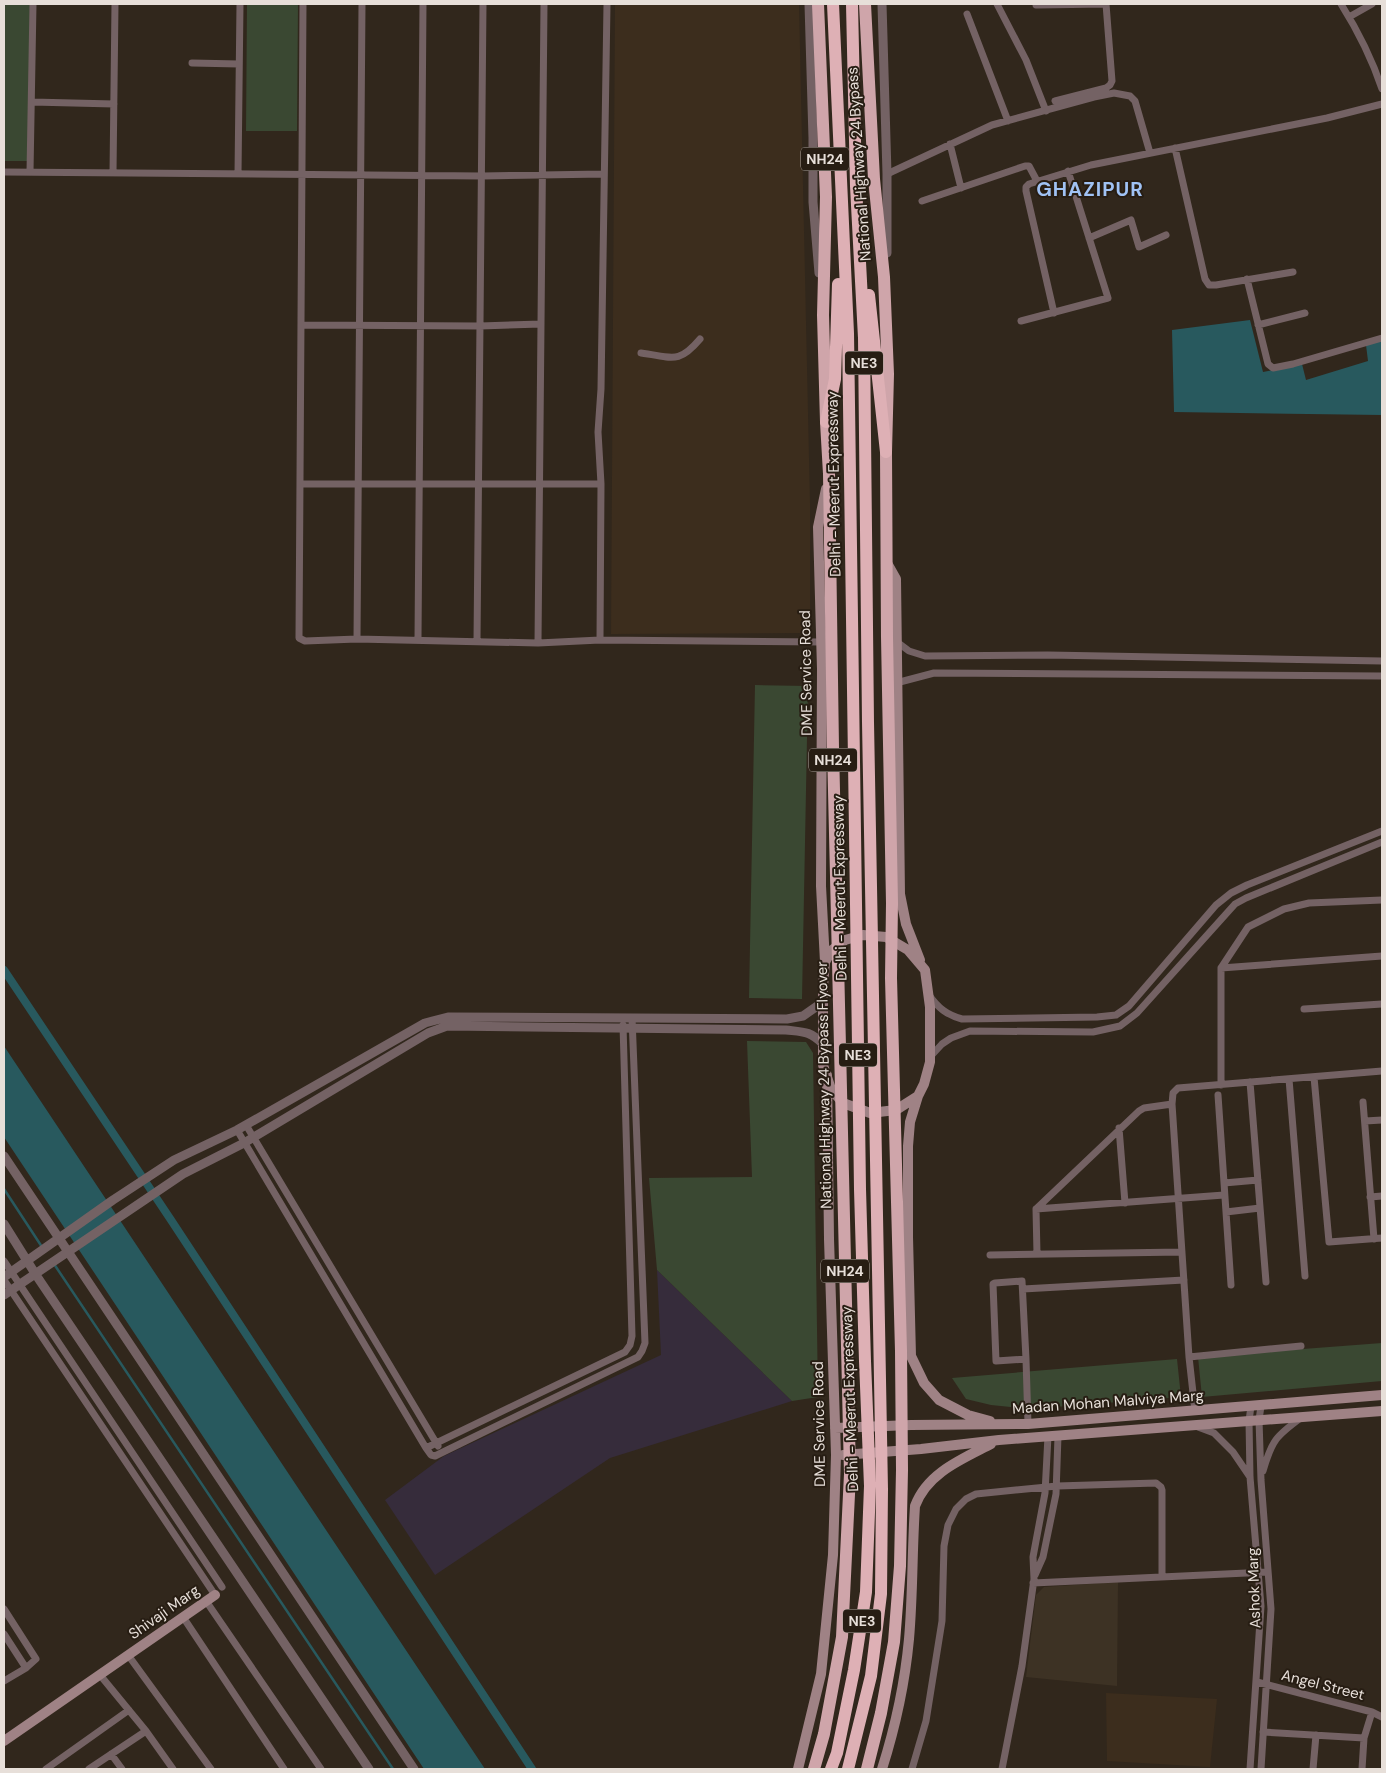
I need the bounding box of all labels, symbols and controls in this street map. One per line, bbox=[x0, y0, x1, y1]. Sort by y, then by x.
street label: National Highway 24 Bypass bbox=[842, 66, 876, 262]
road number: NH24 bbox=[801, 148, 849, 170]
district label: GHAZIPUR bbox=[1036, 176, 1144, 202]
road number: NE3 bbox=[845, 352, 883, 374]
street label: Delhi - Meerut Expressway bbox=[822, 390, 846, 577]
street label: DME Service Road bbox=[795, 610, 817, 736]
road number: NH24 bbox=[809, 748, 857, 772]
street label: Delhi - Meerut Expressway bbox=[828, 794, 852, 981]
street label: National Highway 24 Bypass Flyover bbox=[812, 961, 836, 1209]
road number: NE3 bbox=[839, 1044, 877, 1066]
road number: NH24 bbox=[821, 1260, 869, 1282]
street label: Delhi - Meerut Expressway bbox=[837, 1305, 863, 1492]
street label: DME Service Road bbox=[808, 1361, 830, 1487]
street label: Madan Mohan Malviya Marg bbox=[1012, 1385, 1204, 1419]
street label: Ashok Marg bbox=[1243, 1547, 1265, 1629]
street label: Shivaji Marg bbox=[125, 1580, 203, 1644]
road number: NE3 bbox=[843, 1610, 881, 1632]
street label: Angel Street bbox=[1279, 1665, 1367, 1705]

